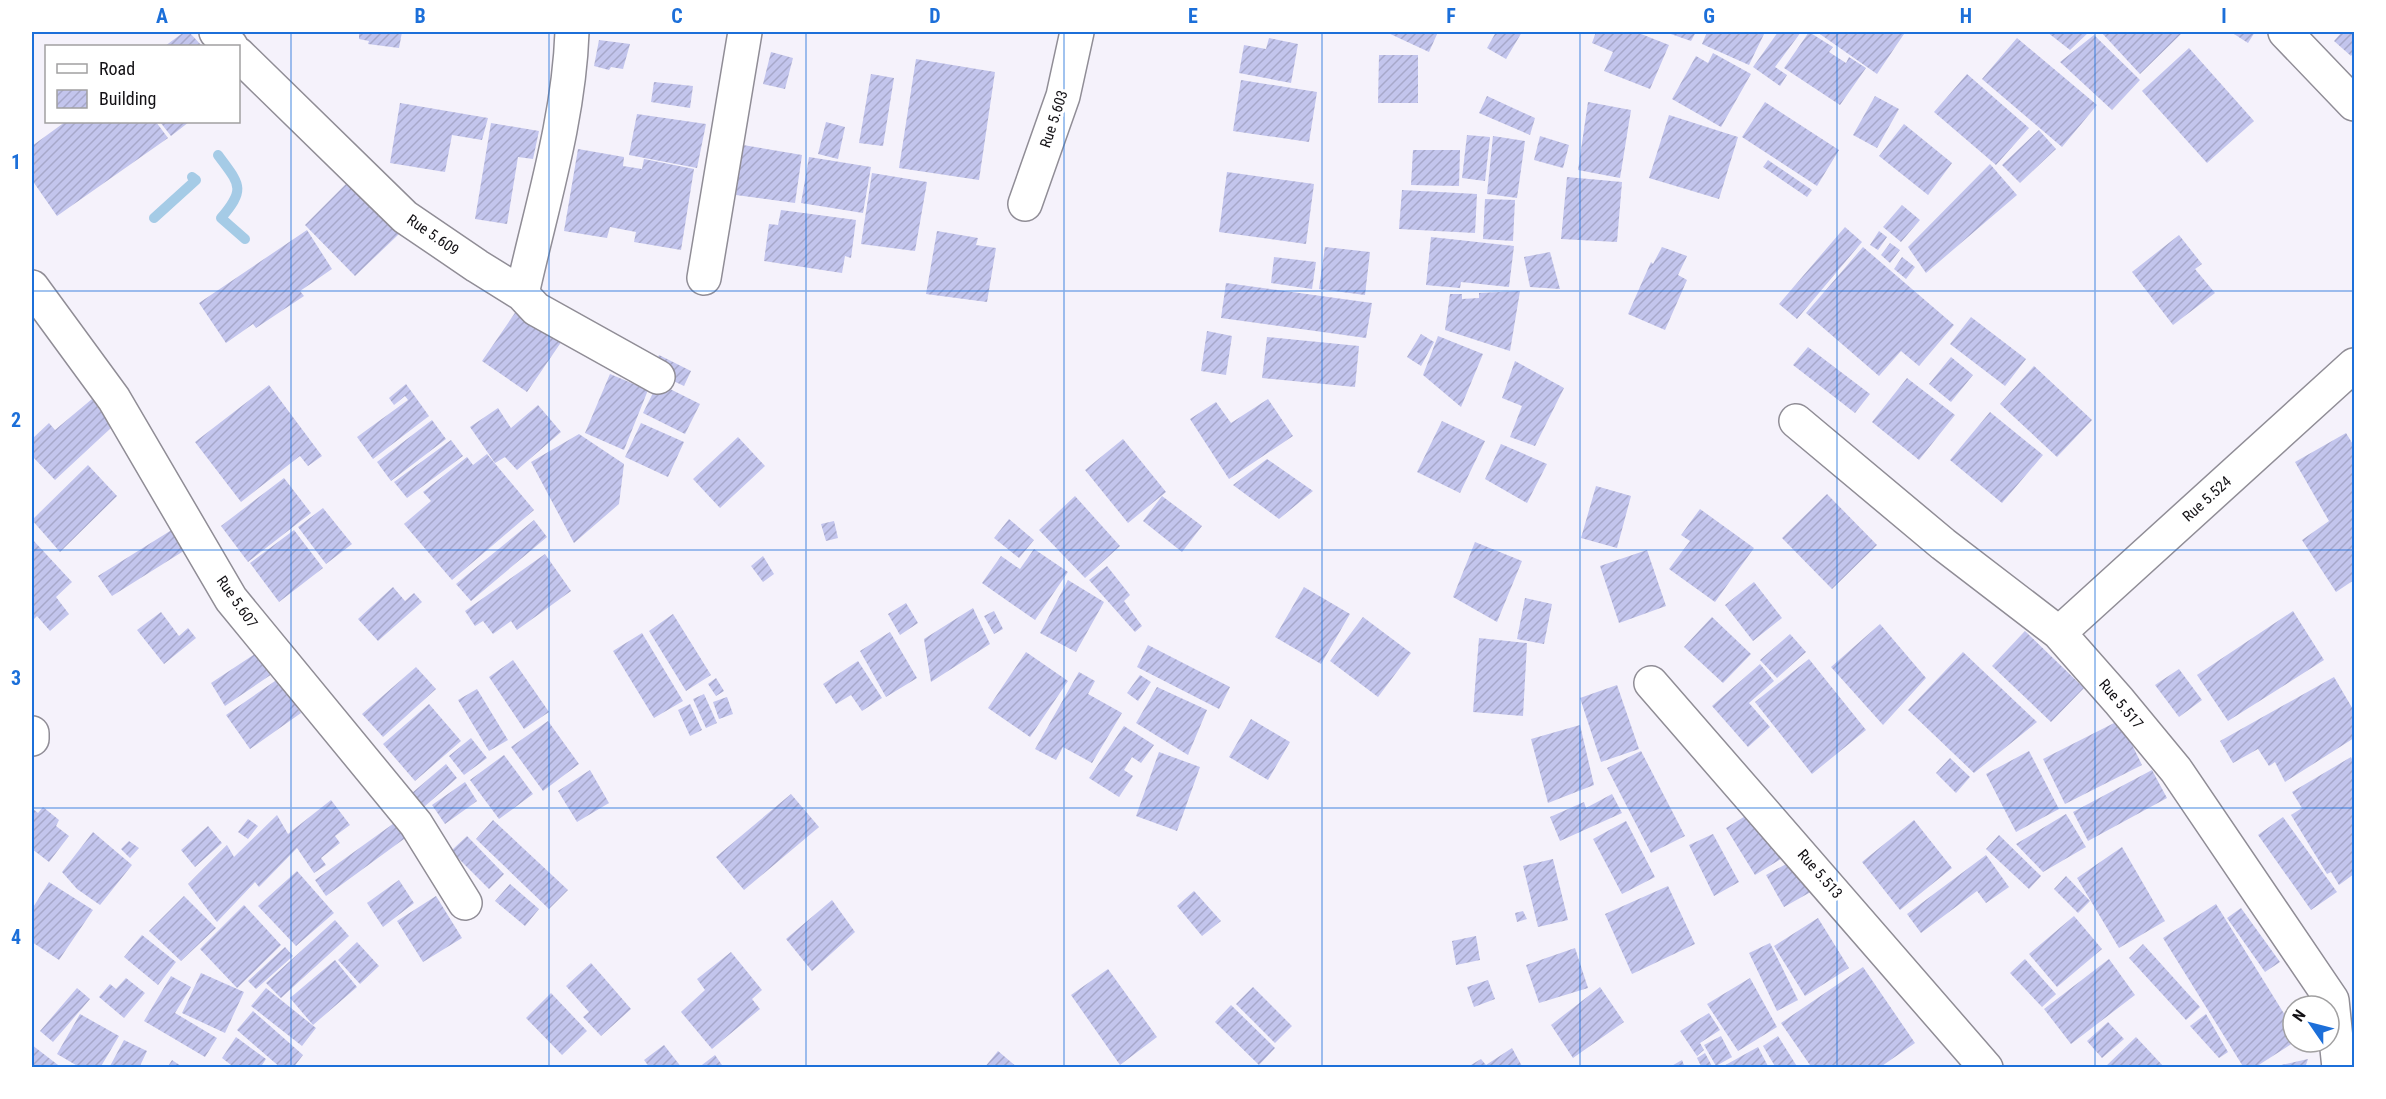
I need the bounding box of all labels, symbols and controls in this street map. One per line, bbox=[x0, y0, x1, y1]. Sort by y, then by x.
text: A bbox=[156, 4, 168, 28]
text: B bbox=[414, 4, 426, 28]
text: C bbox=[671, 4, 683, 28]
text: D bbox=[929, 4, 941, 28]
text: E bbox=[1188, 4, 1198, 28]
text: F bbox=[1446, 4, 1456, 28]
text: G bbox=[1703, 4, 1715, 28]
text: H bbox=[1960, 4, 1972, 28]
text: I bbox=[2221, 4, 2227, 28]
legend bbox=[45, 45, 240, 123]
text: Road bbox=[99, 58, 135, 79]
text: Building bbox=[99, 88, 156, 109]
street label: Rue 5.603 bbox=[1036, 88, 1072, 150]
text: 1 bbox=[11, 150, 21, 174]
street label: Rue 5.609 bbox=[404, 211, 462, 259]
text: 2 bbox=[11, 408, 21, 432]
street label: Rue 5.524 bbox=[2179, 472, 2235, 526]
street label: Rue 5.607 bbox=[213, 573, 261, 631]
text: 3 bbox=[11, 666, 21, 690]
street label: Rue 5.517 bbox=[2095, 676, 2147, 732]
street label: Rue 5.513 bbox=[1794, 846, 1846, 902]
text: 4 bbox=[11, 925, 21, 949]
north arrow bbox=[2281, 994, 2341, 1054]
text: N bbox=[2289, 1006, 2310, 1025]

